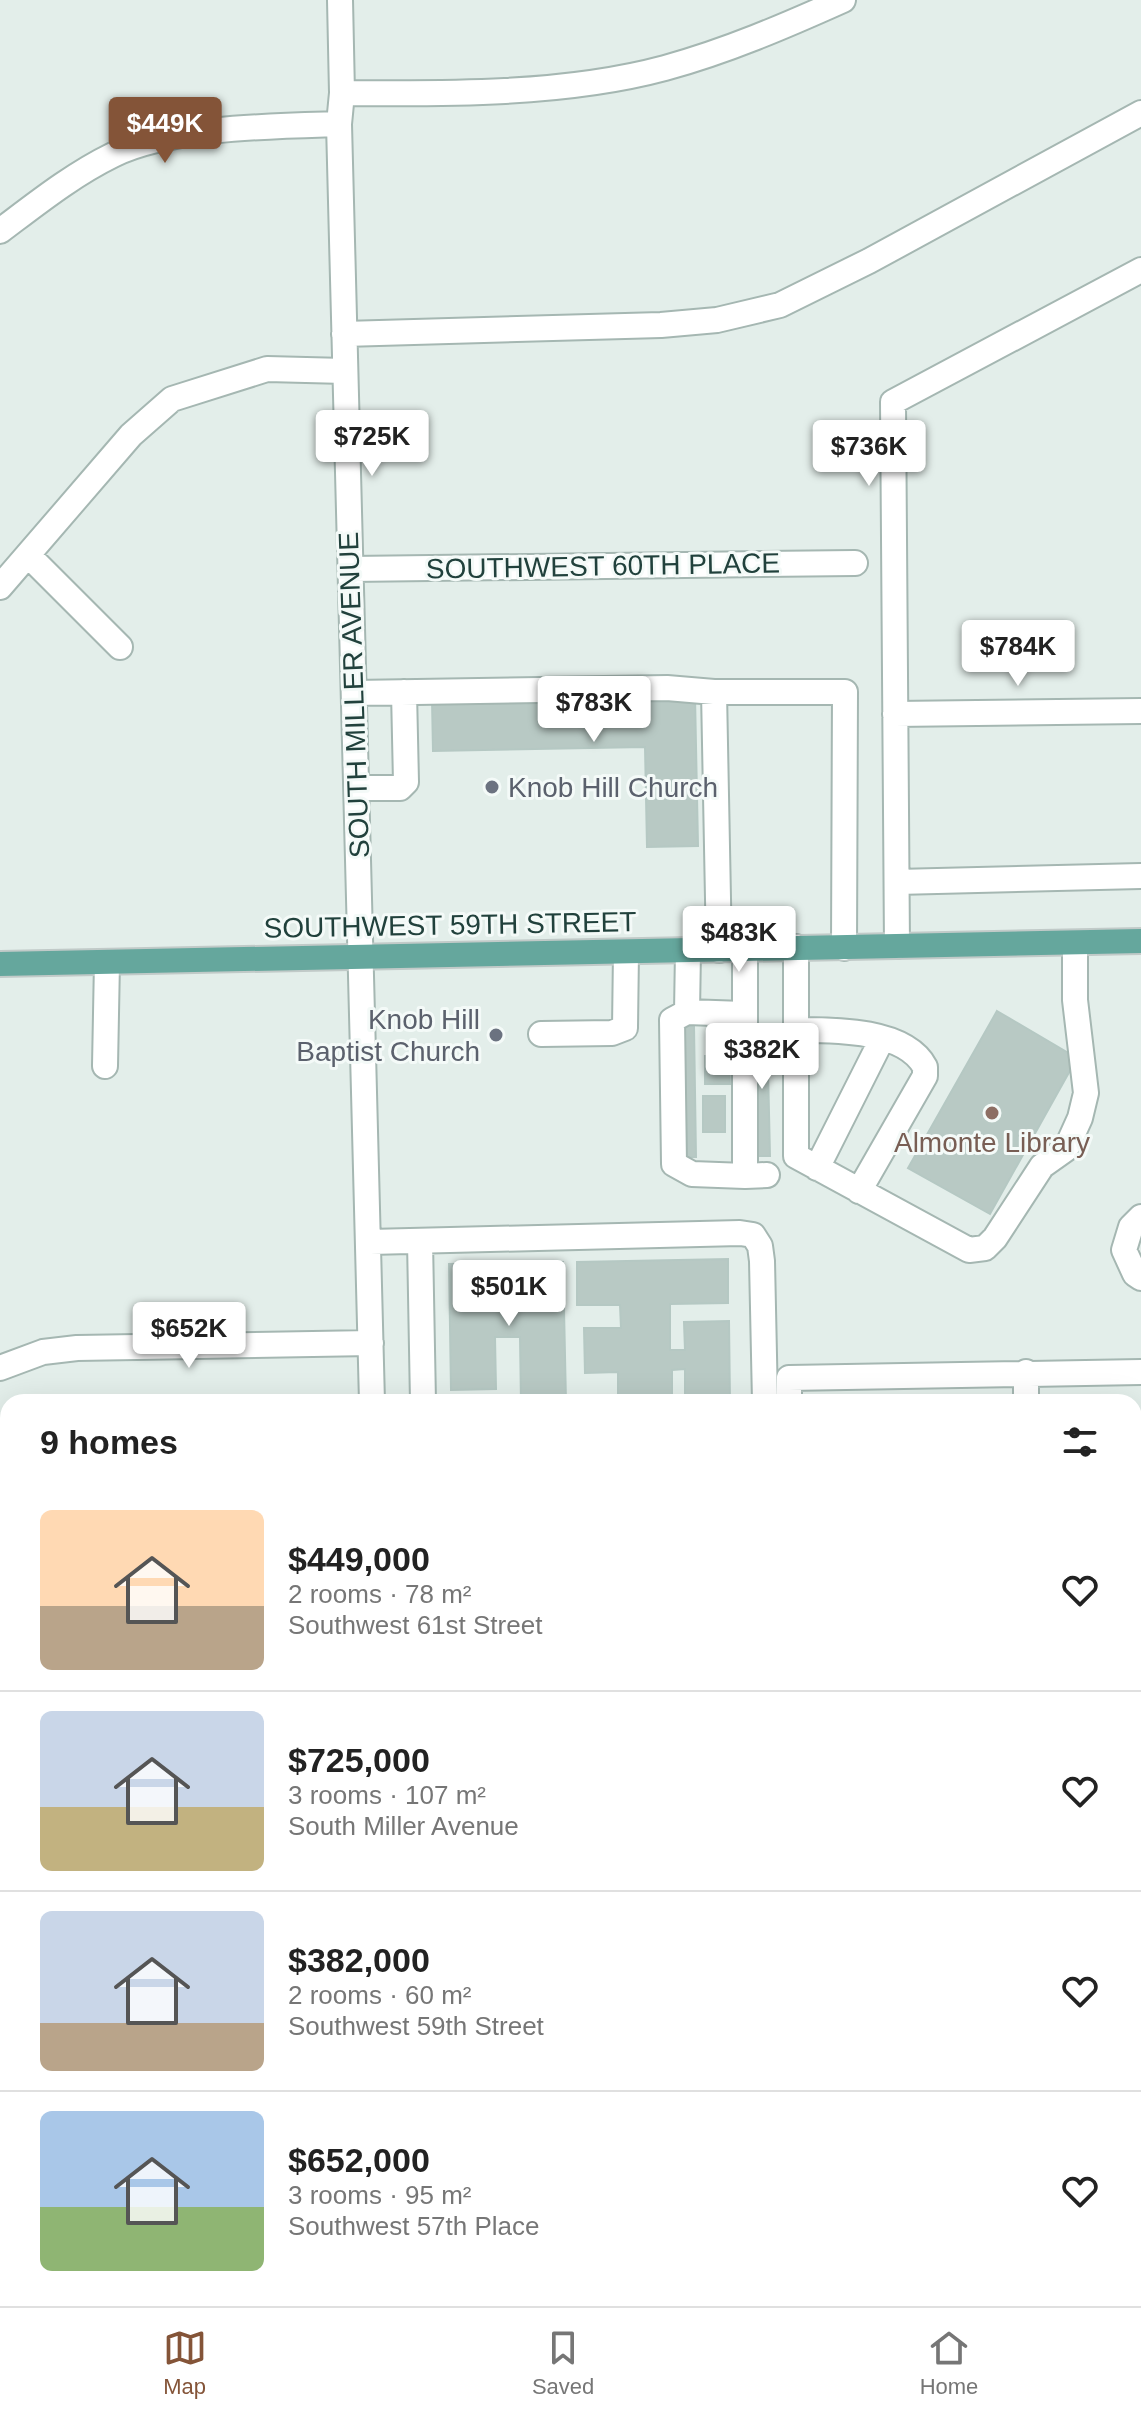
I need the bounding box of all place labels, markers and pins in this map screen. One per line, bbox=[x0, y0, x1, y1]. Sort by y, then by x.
pin: $449K bbox=[109, 97, 221, 165]
pin: $725K bbox=[316, 410, 428, 478]
pin: $736K bbox=[813, 420, 925, 488]
pin: $784K bbox=[962, 620, 1074, 688]
pin: $783K bbox=[538, 676, 650, 744]
place label: Knob Hill Church bbox=[508, 772, 718, 803]
marker: Knob Hill Church bbox=[483, 778, 501, 796]
pin: $483K bbox=[683, 906, 795, 974]
place label: Knob Hill Baptist Church bbox=[296, 1004, 480, 1067]
pin: $382K bbox=[706, 1023, 818, 1091]
marker: Knob Hill Baptist Church bbox=[487, 1026, 505, 1044]
marker: Almonte Library bbox=[983, 1104, 1001, 1122]
place label: Almonte Library bbox=[894, 1127, 1090, 1158]
pin: $501K bbox=[453, 1260, 565, 1328]
pin: $652K bbox=[133, 1302, 245, 1370]

